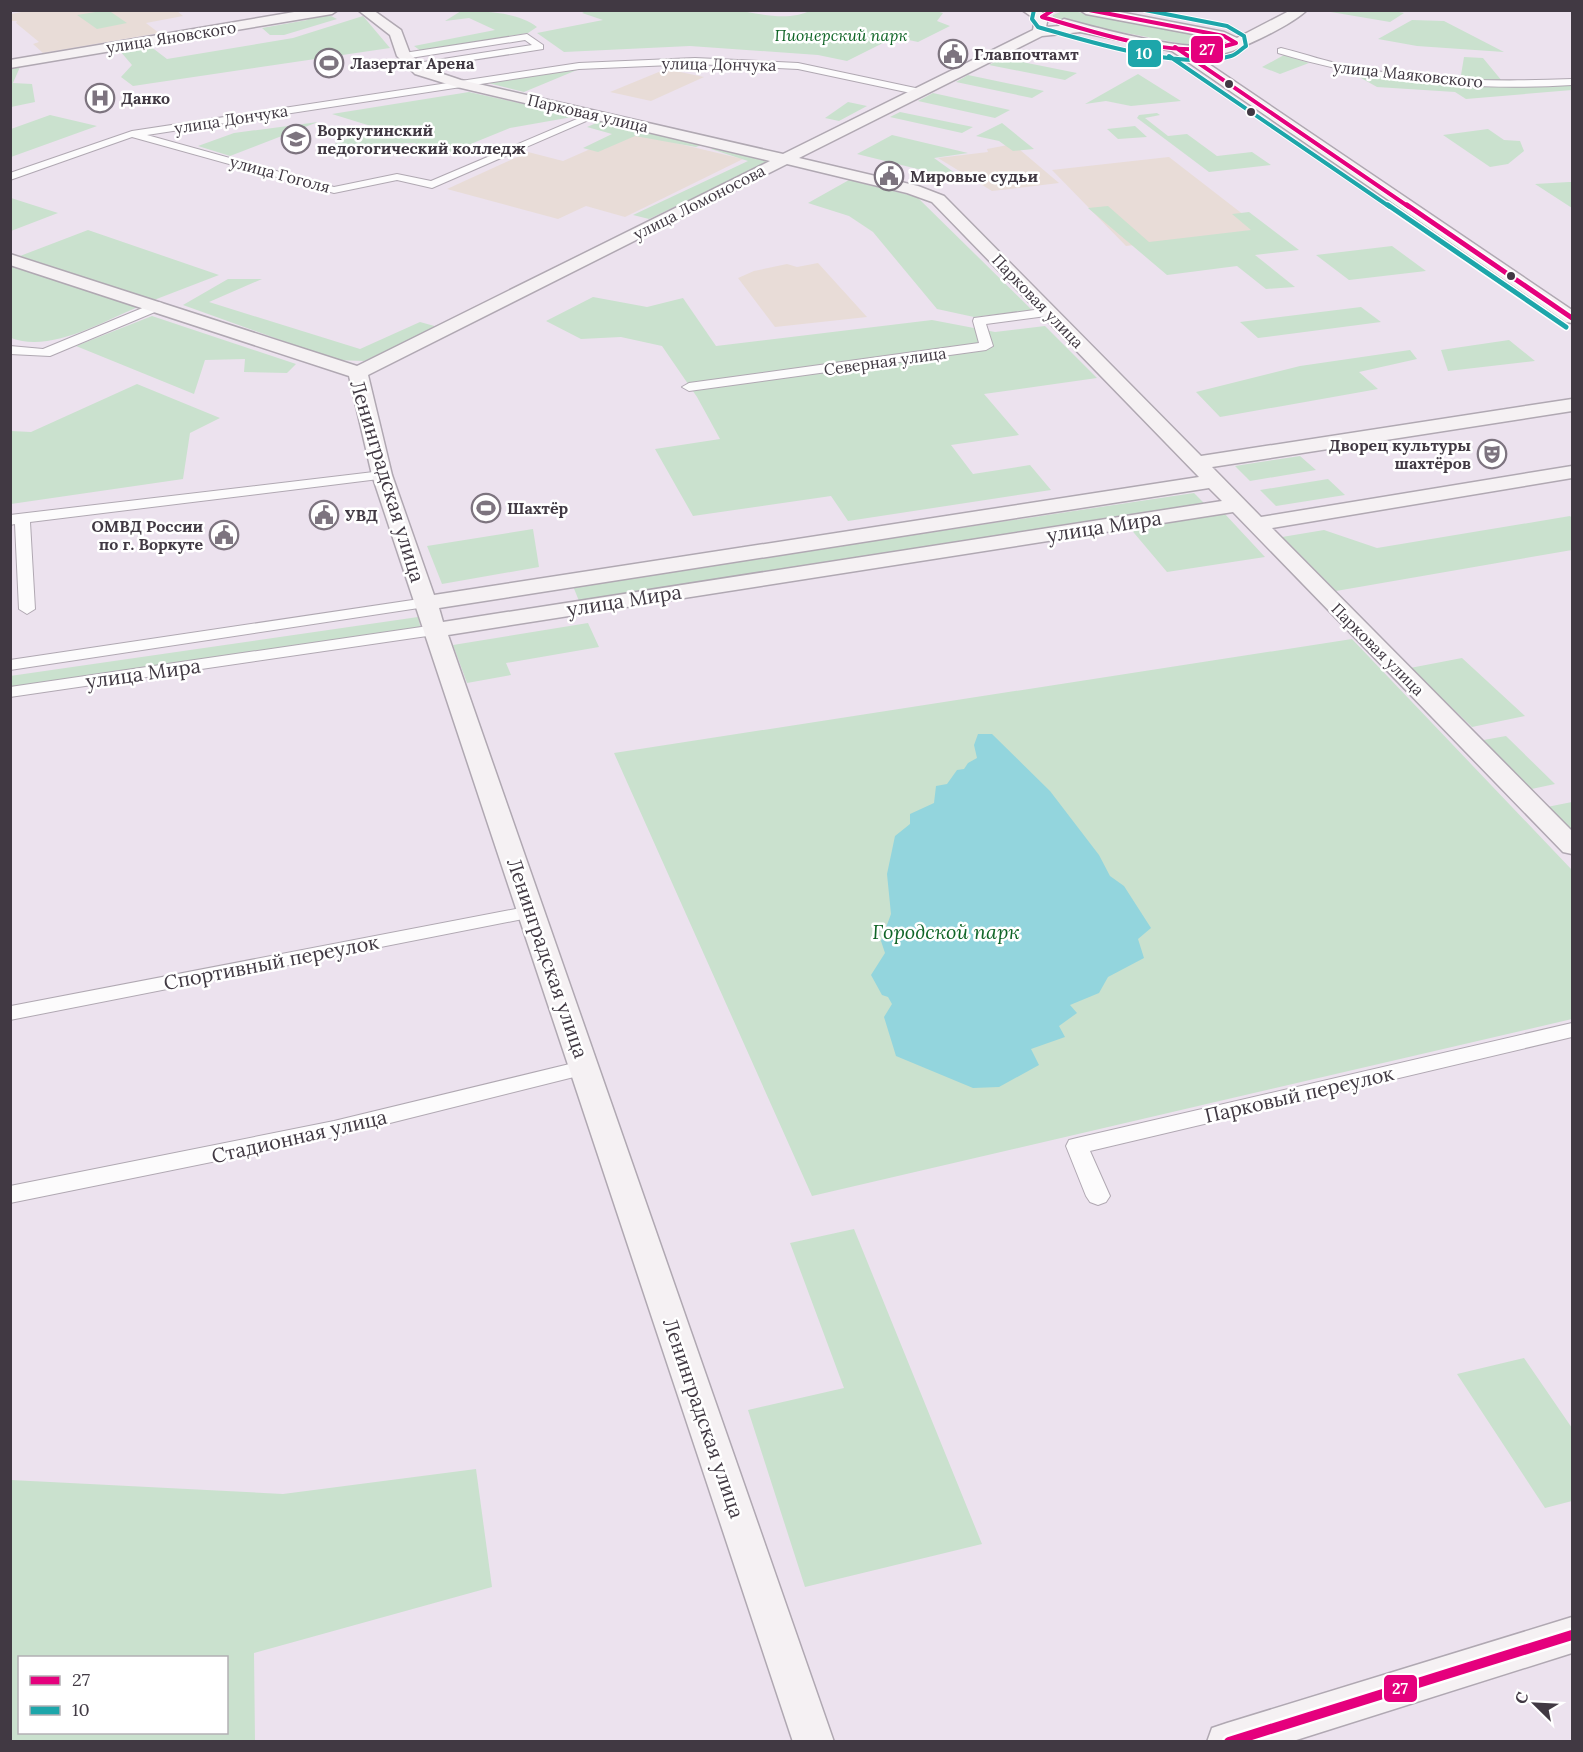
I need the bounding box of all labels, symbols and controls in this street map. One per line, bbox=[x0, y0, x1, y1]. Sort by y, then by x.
street label: улица Яновского bbox=[105, 17, 237, 57]
park label: Пионерский парк bbox=[774, 25, 908, 45]
line badge: 27 bbox=[1190, 35, 1224, 64]
public building icon: Главпочтамт bbox=[937, 38, 969, 70]
line badge: 10 bbox=[1127, 39, 1162, 68]
text: 27 bbox=[1199, 39, 1216, 59]
text: 10 bbox=[1136, 43, 1152, 63]
place label: Главпочтамт bbox=[974, 44, 1079, 64]
sports icon: Лазертаг Арена bbox=[313, 47, 345, 79]
place label: Лазертаг Арена bbox=[350, 53, 475, 73]
street label: улица Дончука bbox=[661, 53, 777, 75]
street label: улица Маяковского bbox=[1332, 56, 1484, 92]
unlabelled marker bbox=[1223, 78, 1235, 90]
hospital icon: Данко bbox=[84, 82, 116, 114]
place label: Данко bbox=[121, 88, 170, 108]
street label: Парковая улица bbox=[526, 89, 650, 137]
street label: улица Дончука bbox=[173, 100, 289, 138]
unlabelled marker bbox=[1245, 106, 1257, 118]
place label: Воркутинский педогогический колледж bbox=[317, 120, 526, 158]
school or university icon: Воркутинский педогогический колледж bbox=[280, 123, 312, 155]
street label: улица Гоголя bbox=[228, 151, 332, 197]
street label: улица Ломоносова bbox=[630, 160, 768, 244]
public building icon: Мировые судьи bbox=[873, 160, 905, 192]
place label: Мировые судьи bbox=[910, 166, 1038, 186]
street label: Парковая улица bbox=[988, 250, 1088, 352]
unlabelled marker bbox=[1505, 270, 1517, 282]
street label: Северная улица bbox=[822, 342, 948, 380]
street label: Ленинградская улица bbox=[345, 377, 431, 585]
place label: Дворец культуры шахтёров bbox=[1329, 435, 1471, 473]
theatre icon: Дворец культуры шахтёров bbox=[1476, 438, 1508, 470]
sports icon: Шахтёр bbox=[470, 492, 502, 524]
place label: Шахтёр bbox=[507, 498, 569, 518]
public building icon: УВД bbox=[308, 499, 340, 531]
place label: УВД bbox=[345, 505, 378, 525]
street label: улица Мира bbox=[1045, 505, 1163, 547]
place label: ОМВД России по г. Воркуте bbox=[92, 516, 203, 554]
public building icon: ОМВД России по г. Воркуте bbox=[208, 519, 240, 551]
street label: улица Мира bbox=[565, 579, 683, 621]
street label: Парковая улица bbox=[1327, 598, 1429, 700]
street label: улица Мира bbox=[84, 653, 202, 693]
street label: Ленинградская улица bbox=[502, 855, 594, 1061]
park label: Городской парк bbox=[872, 919, 1020, 944]
street label: Спортивный переулок bbox=[161, 929, 381, 995]
street label: Парковый переулок bbox=[1202, 1060, 1396, 1128]
street label: Стадионная улица bbox=[209, 1104, 389, 1168]
street label: Ленинградская улица bbox=[658, 1315, 750, 1521]
legend bbox=[18, 1656, 228, 1734]
text: 27 bbox=[72, 1668, 90, 1691]
line badge: 27 bbox=[1383, 1674, 1418, 1703]
north arrow bbox=[1505, 1674, 1565, 1734]
text: 27 bbox=[1392, 1678, 1409, 1698]
text: С bbox=[1510, 1689, 1533, 1707]
text: 10 bbox=[72, 1698, 90, 1721]

